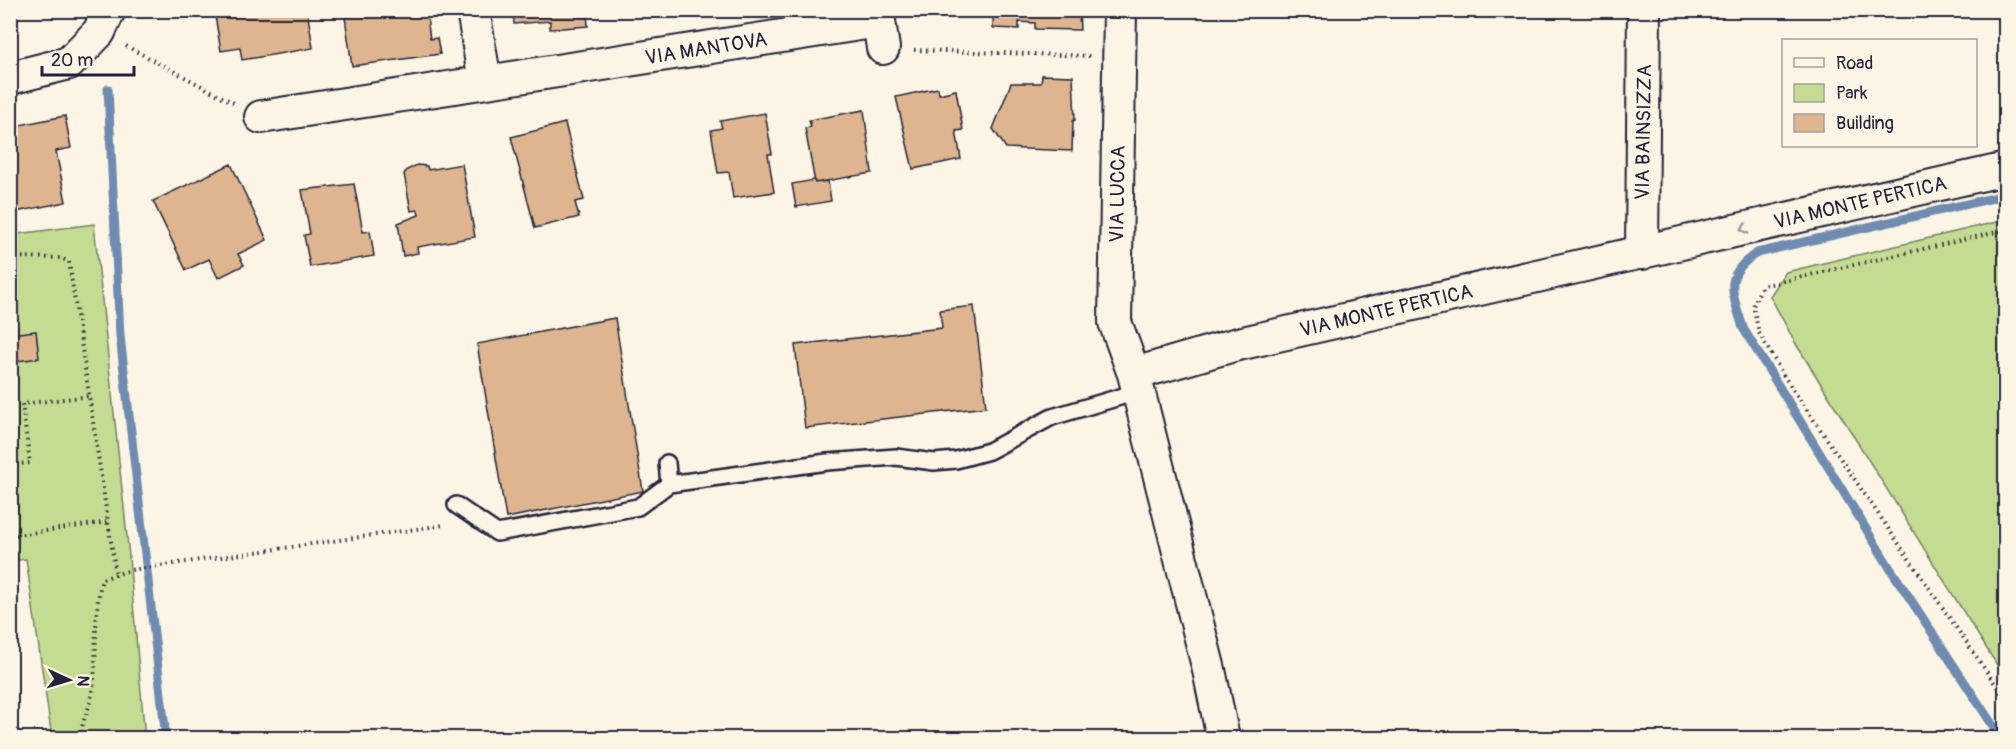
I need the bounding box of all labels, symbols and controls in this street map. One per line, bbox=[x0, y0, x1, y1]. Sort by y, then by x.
street label: VIA MANTOVA bbox=[643, 27, 769, 70]
scale bar bbox=[42, 39, 134, 77]
legend bbox=[1782, 39, 1977, 147]
text: 20 m bbox=[51, 49, 93, 72]
text: Road bbox=[1836, 52, 1873, 75]
street label: VIA BAINSIZZA bbox=[1630, 64, 1657, 200]
text: Park bbox=[1836, 82, 1868, 105]
text: Building bbox=[1836, 112, 1894, 135]
street label: VIA LUCCA bbox=[1104, 145, 1131, 243]
street label: VIA MONTE PERTICA bbox=[1771, 170, 1949, 235]
one-way arrow bbox=[1739, 222, 1749, 235]
street label: VIA MONTE PERTICA bbox=[1297, 278, 1475, 343]
north arrow bbox=[39, 650, 99, 710]
text: N bbox=[73, 675, 93, 687]

